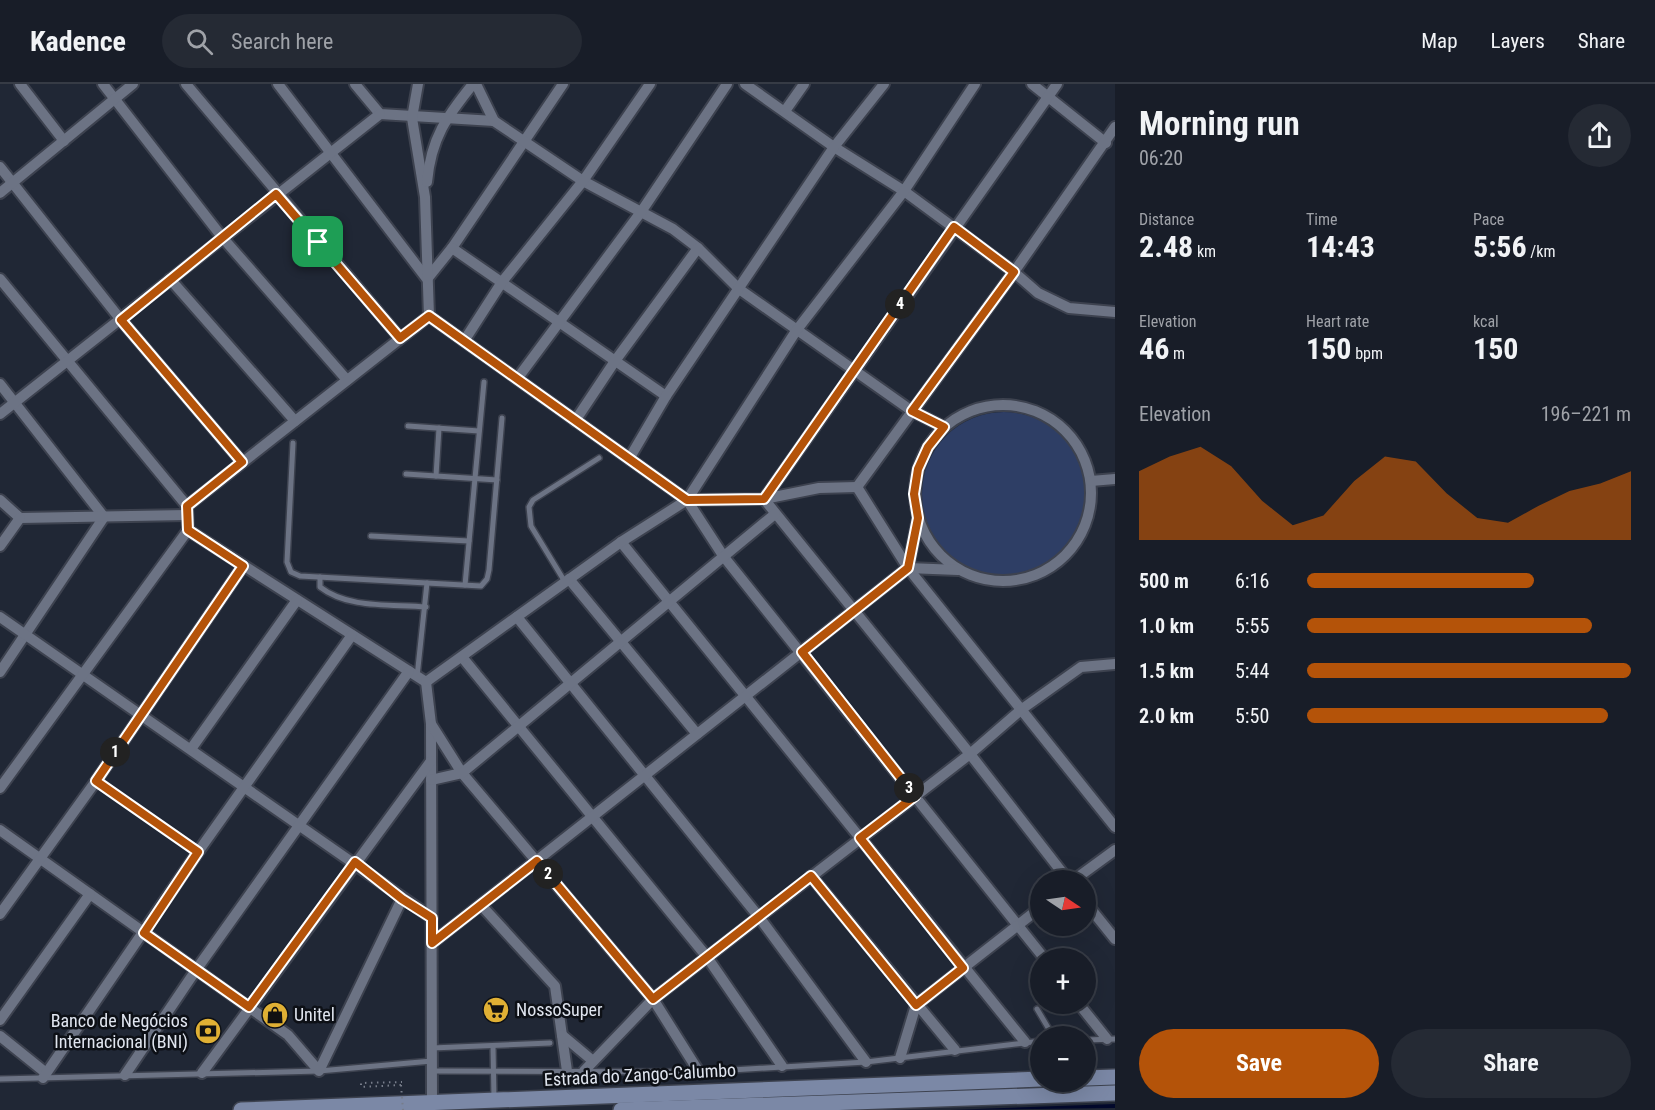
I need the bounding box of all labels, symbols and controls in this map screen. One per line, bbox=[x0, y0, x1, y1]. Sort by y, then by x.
search box bbox=[162, 14, 582, 68]
text: Kadence bbox=[30, 25, 126, 58]
icon: search bbox=[183, 25, 216, 58]
text: Search here bbox=[231, 29, 333, 54]
text: Map bbox=[1421, 29, 1458, 53]
text: Layers bbox=[1491, 29, 1545, 53]
text: Share bbox=[1578, 29, 1625, 53]
text: Morning run bbox=[1139, 104, 1300, 143]
button: share bbox=[1568, 104, 1631, 167]
text: 06:20 bbox=[1139, 146, 1183, 170]
text: Distance bbox=[1139, 210, 1194, 229]
text: Time bbox=[1306, 210, 1338, 229]
text: Pace bbox=[1473, 210, 1504, 229]
pin bbox=[292, 216, 343, 267]
icon: arrive bbox=[301, 225, 334, 258]
text: 2.48 bbox=[1139, 229, 1193, 264]
text: 14:43 bbox=[1306, 229, 1375, 264]
text: 5:56 bbox=[1473, 229, 1527, 264]
text: km bbox=[1193, 242, 1216, 261]
text: /km bbox=[1527, 242, 1556, 261]
pin: 4 bbox=[885, 289, 915, 319]
text: 4 bbox=[896, 294, 904, 313]
text: Elevation bbox=[1139, 312, 1197, 331]
text: Heart rate bbox=[1306, 312, 1369, 331]
text: kcal bbox=[1473, 312, 1499, 331]
text: 46 bbox=[1139, 331, 1169, 366]
text: 150 bbox=[1306, 331, 1351, 366]
text: 150 bbox=[1473, 331, 1518, 366]
text: m bbox=[1169, 344, 1185, 363]
text: bpm bbox=[1351, 344, 1383, 363]
text: Elevation bbox=[1139, 402, 1211, 426]
text: 196–221 m bbox=[1541, 402, 1631, 426]
text: 500 m bbox=[1139, 569, 1189, 593]
text: 6:16 bbox=[1235, 569, 1269, 593]
text: 1.0 km bbox=[1139, 614, 1194, 638]
text: 5:55 bbox=[1235, 614, 1269, 638]
text: 1.5 km bbox=[1139, 659, 1194, 683]
text: 5:44 bbox=[1235, 659, 1269, 683]
text: 2.0 km bbox=[1139, 704, 1194, 728]
text: 5:50 bbox=[1235, 704, 1269, 728]
pin: 1 bbox=[100, 737, 130, 767]
text: 1 bbox=[111, 742, 119, 761]
pin: 3 bbox=[894, 773, 924, 803]
text: 3 bbox=[905, 778, 913, 797]
pin: 2 bbox=[533, 859, 563, 889]
text: 2 bbox=[544, 864, 552, 883]
north arrow bbox=[1030, 870, 1096, 936]
map controls bbox=[1030, 870, 1096, 1092]
button: + bbox=[1030, 948, 1096, 1014]
supermarket icon: NossoSuper bbox=[481, 995, 511, 1025]
place label: NossoSuper bbox=[516, 999, 603, 1020]
shop icon: Unitel bbox=[260, 1000, 290, 1030]
place label: Unitel bbox=[294, 1004, 335, 1025]
place label: Banco de Negócios Internacional (BNI) bbox=[51, 1010, 188, 1053]
bank icon: Banco de Negócios Internacional (BNI) bbox=[193, 1016, 223, 1046]
button: − bbox=[1030, 1026, 1096, 1092]
button: Save bbox=[1139, 1029, 1379, 1098]
button: Share bbox=[1391, 1029, 1631, 1098]
street label: Estrada do Zango-Calumbo bbox=[543, 1059, 737, 1090]

